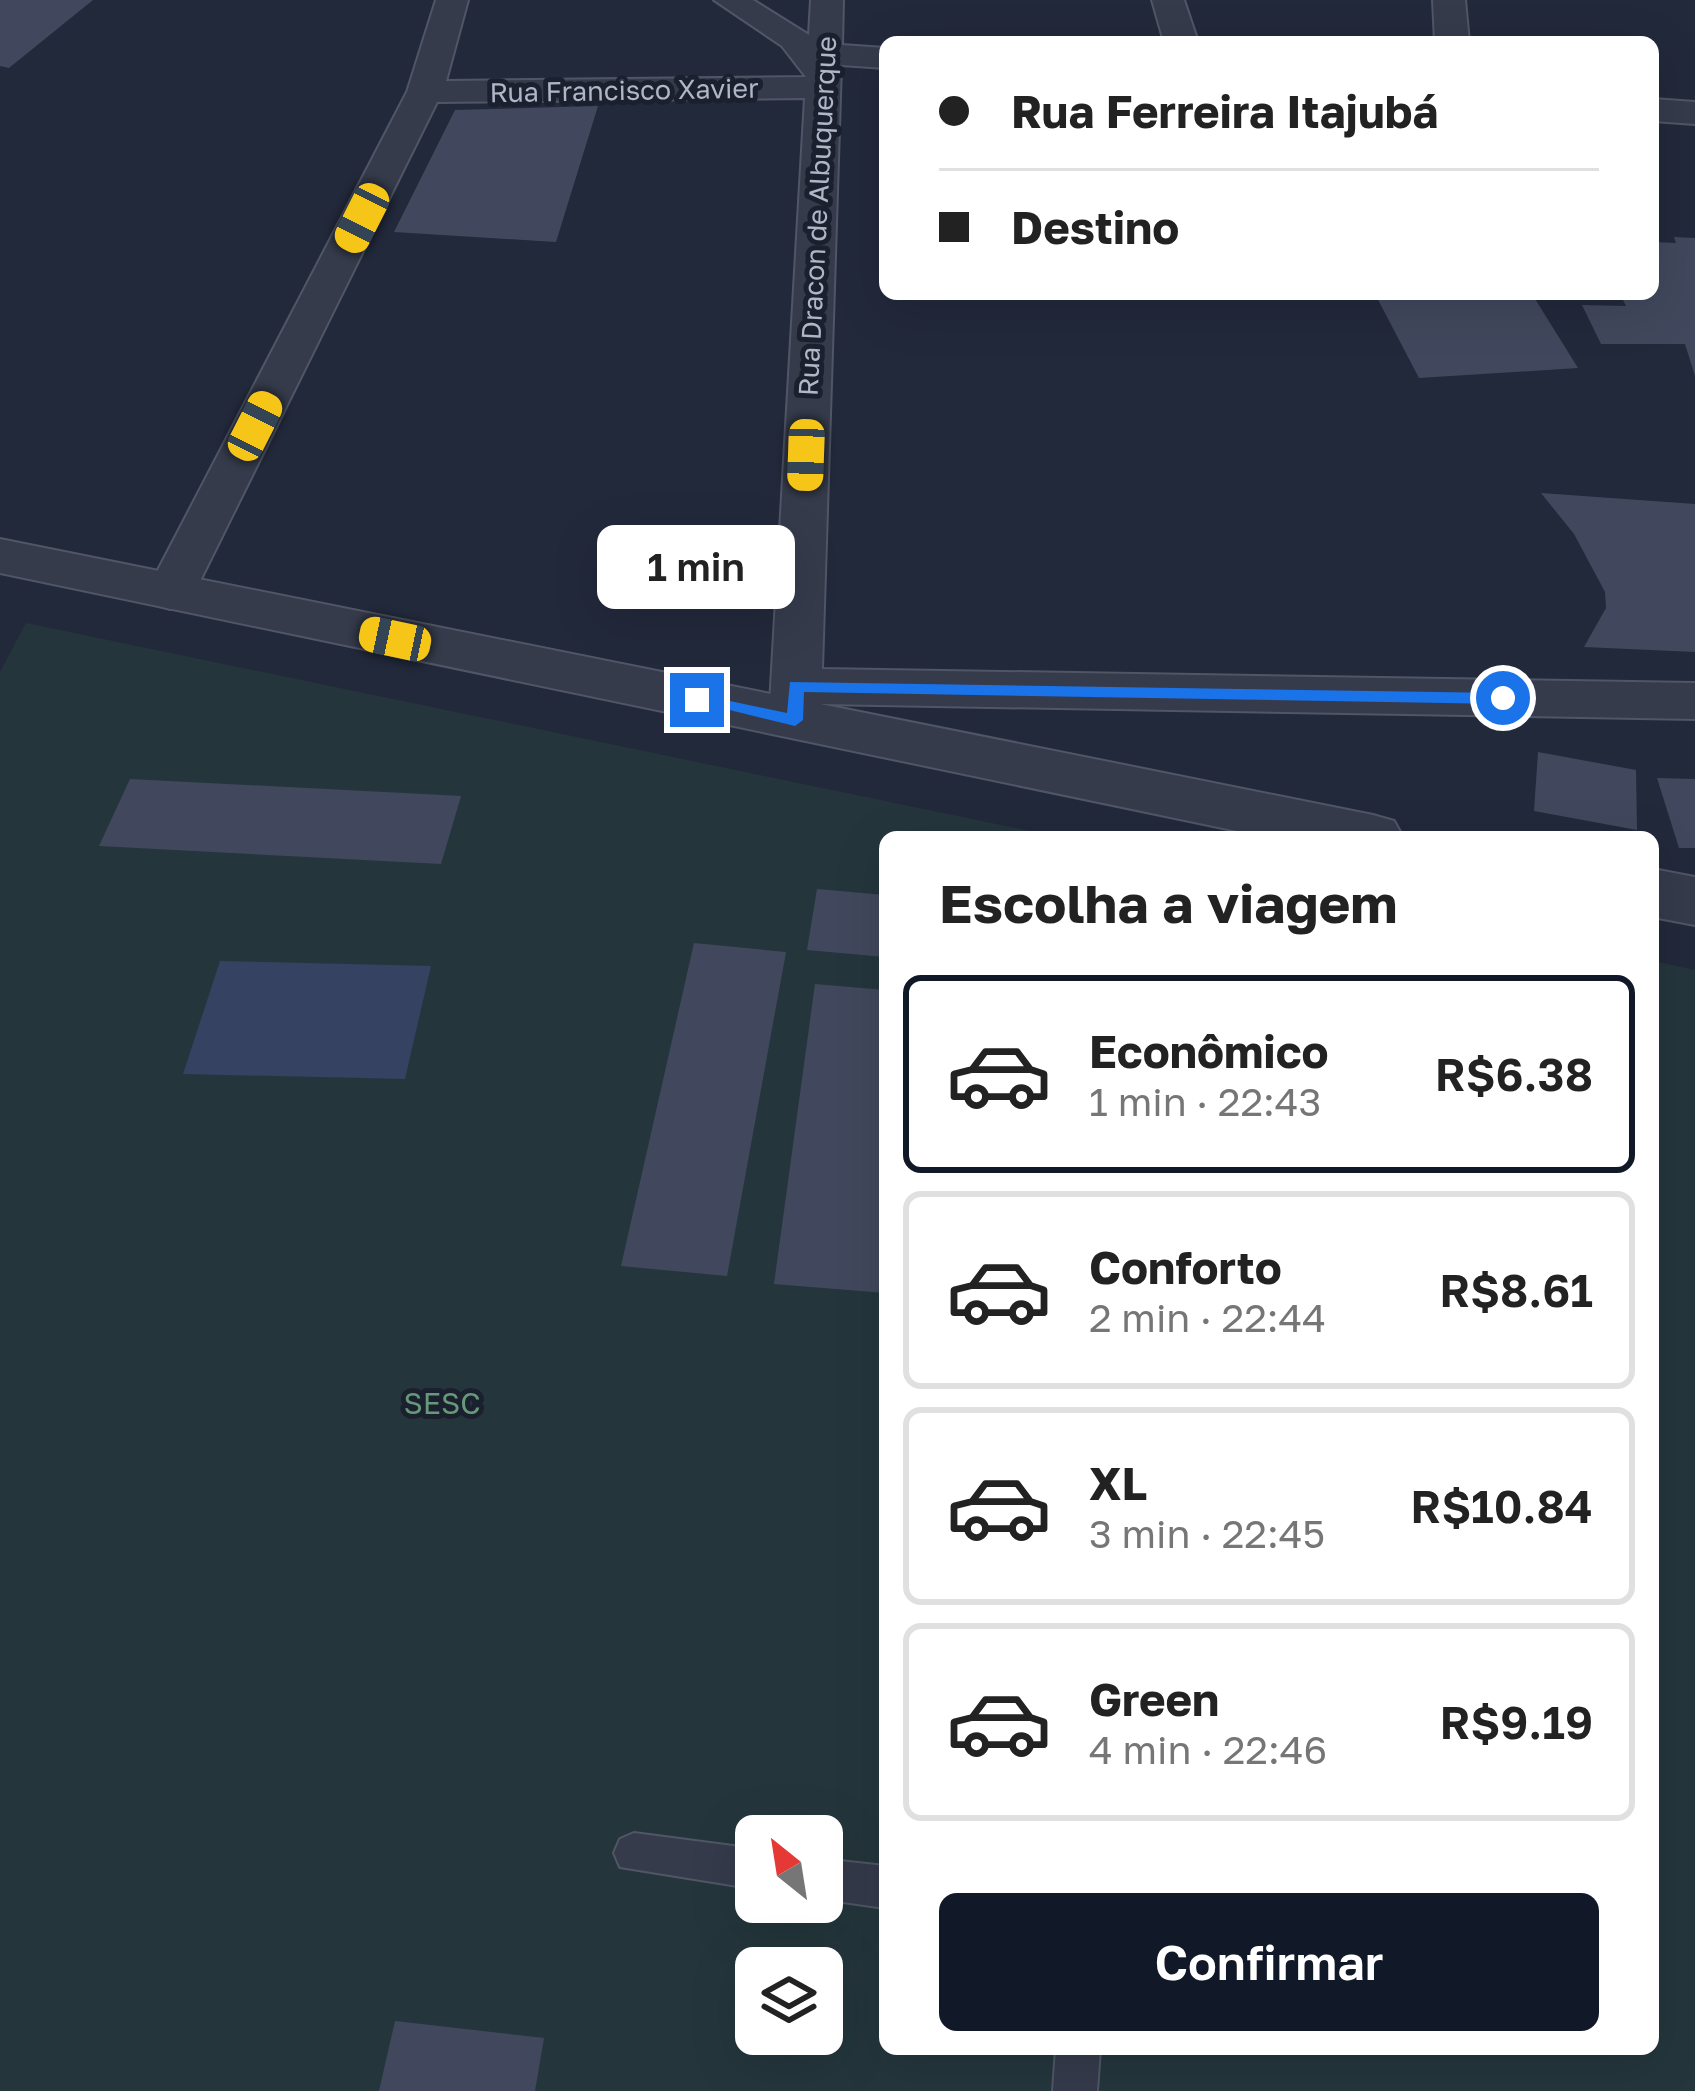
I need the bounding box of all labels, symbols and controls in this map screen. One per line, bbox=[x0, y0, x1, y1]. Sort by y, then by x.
street label: Rua Dracon de Albuquerque bbox=[792, 35, 842, 397]
street label: Rua Francisco Xavier bbox=[489, 72, 759, 108]
text: Rua Ferreira Itajubá bbox=[1011, 84, 1438, 138]
car bbox=[330, 178, 394, 258]
text: Destino bbox=[1011, 200, 1179, 254]
car bbox=[223, 386, 287, 466]
car bbox=[787, 418, 825, 492]
callout: 1 min bbox=[598, 526, 796, 610]
text: 1 min bbox=[647, 543, 745, 590]
car bbox=[356, 614, 434, 664]
route start bbox=[1476, 671, 1530, 725]
route end bbox=[670, 673, 724, 727]
text: Escolha a viagem bbox=[939, 870, 1398, 935]
icon: car bbox=[945, 1020, 1053, 1128]
text: Econômico bbox=[1089, 1024, 1329, 1078]
text: R$6.38 bbox=[1435, 1047, 1593, 1101]
text: 1 min · 22:43 bbox=[1089, 1078, 1321, 1125]
icon: car bbox=[945, 1236, 1053, 1344]
text: Conforto bbox=[1089, 1240, 1282, 1294]
text: R$8.61 bbox=[1439, 1263, 1593, 1317]
text: 2 min · 22:44 bbox=[1089, 1294, 1326, 1341]
park label: SESC bbox=[403, 1385, 481, 1421]
icon: car bbox=[945, 1452, 1053, 1560]
text: XL bbox=[1089, 1456, 1147, 1510]
text: R$10.84 bbox=[1410, 1479, 1593, 1533]
text: 3 min · 22:45 bbox=[1089, 1510, 1325, 1557]
icon: car bbox=[945, 1668, 1053, 1776]
text: Green bbox=[1089, 1672, 1219, 1726]
text: R$9.19 bbox=[1440, 1695, 1593, 1749]
text: 4 min · 22:46 bbox=[1089, 1726, 1327, 1773]
north arrow bbox=[735, 1815, 843, 1923]
map controls bbox=[735, 1815, 843, 2055]
button: Confirmar bbox=[939, 1893, 1599, 2031]
button: layers bbox=[735, 1947, 843, 2055]

